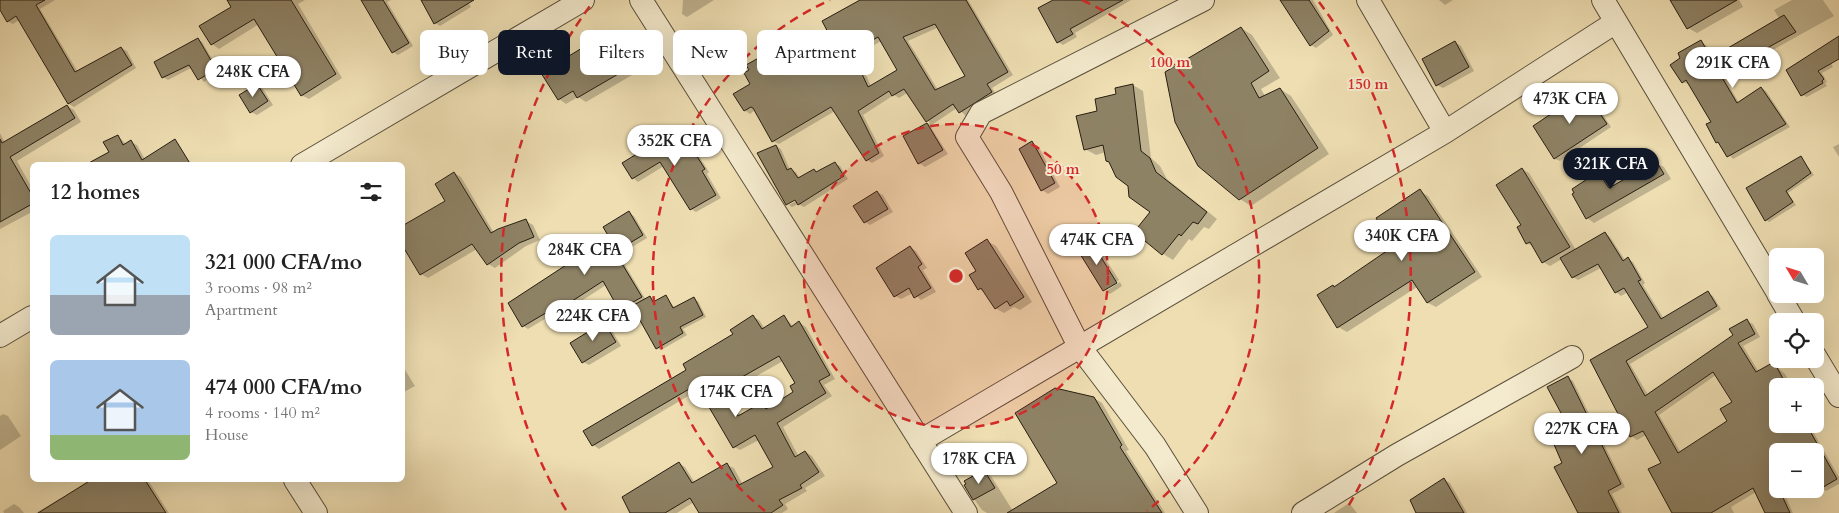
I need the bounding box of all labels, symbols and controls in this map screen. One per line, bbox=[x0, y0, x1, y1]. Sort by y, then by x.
chip: Buy bbox=[420, 30, 488, 75]
chip: Rent bbox=[498, 30, 570, 75]
chip: Filters bbox=[580, 30, 663, 75]
chip: New bbox=[673, 30, 747, 75]
chip: Apartment bbox=[757, 30, 874, 75]
pin: 291K CFA bbox=[1681, 46, 1785, 89]
text: 100 m bbox=[1150, 52, 1191, 72]
text: 291K CFA bbox=[1696, 52, 1770, 74]
pin: 248K CFA bbox=[201, 56, 305, 98]
text: 248K CFA bbox=[216, 61, 290, 83]
text: 150 m bbox=[1348, 74, 1389, 94]
pin: 473K CFA bbox=[1518, 82, 1622, 125]
text: 473K CFA bbox=[1533, 88, 1607, 110]
pin: 352K CFA bbox=[623, 124, 727, 167]
text: 352K CFA bbox=[638, 130, 712, 152]
pin: 321K CFA bbox=[1559, 148, 1663, 190]
text: 321K CFA bbox=[1574, 153, 1648, 175]
text: 50 m bbox=[1046, 159, 1080, 179]
text: 12 homes bbox=[50, 178, 140, 207]
icon: filters bbox=[357, 178, 385, 206]
pin: 340K CFA bbox=[1350, 220, 1454, 262]
pin: 474K CFA bbox=[1045, 224, 1149, 266]
text: 340K CFA bbox=[1365, 225, 1439, 247]
text: 474K CFA bbox=[1060, 229, 1134, 251]
pin: 284K CFA bbox=[533, 234, 637, 276]
text: 284K CFA bbox=[548, 239, 622, 261]
text: 321 000 CFA/mo bbox=[205, 248, 362, 277]
north arrow bbox=[1769, 248, 1824, 302]
map controls bbox=[1769, 248, 1824, 498]
icon: home bbox=[90, 255, 150, 315]
centre of rings bbox=[947, 267, 965, 285]
text: 3 rooms · 98 m² bbox=[205, 277, 312, 299]
text: Apartment bbox=[205, 299, 278, 321]
pin: 224K CFA bbox=[541, 300, 645, 342]
text: 224K CFA bbox=[556, 305, 630, 327]
button: locate bbox=[1769, 313, 1824, 368]
text: 474 000 CFA/mo bbox=[205, 373, 362, 402]
pin: 174K CFA bbox=[684, 376, 788, 418]
button: + bbox=[1769, 378, 1824, 433]
icon: home bbox=[90, 380, 150, 440]
text: 174K CFA bbox=[699, 381, 773, 403]
text: 4 rooms · 140 m² bbox=[205, 402, 320, 424]
pin: 227K CFA bbox=[1530, 412, 1634, 455]
text: 227K CFA bbox=[1545, 418, 1619, 440]
text: House bbox=[205, 424, 248, 446]
pin: 178K CFA bbox=[927, 442, 1031, 485]
button: − bbox=[1769, 443, 1824, 498]
text: 178K CFA bbox=[942, 448, 1016, 470]

